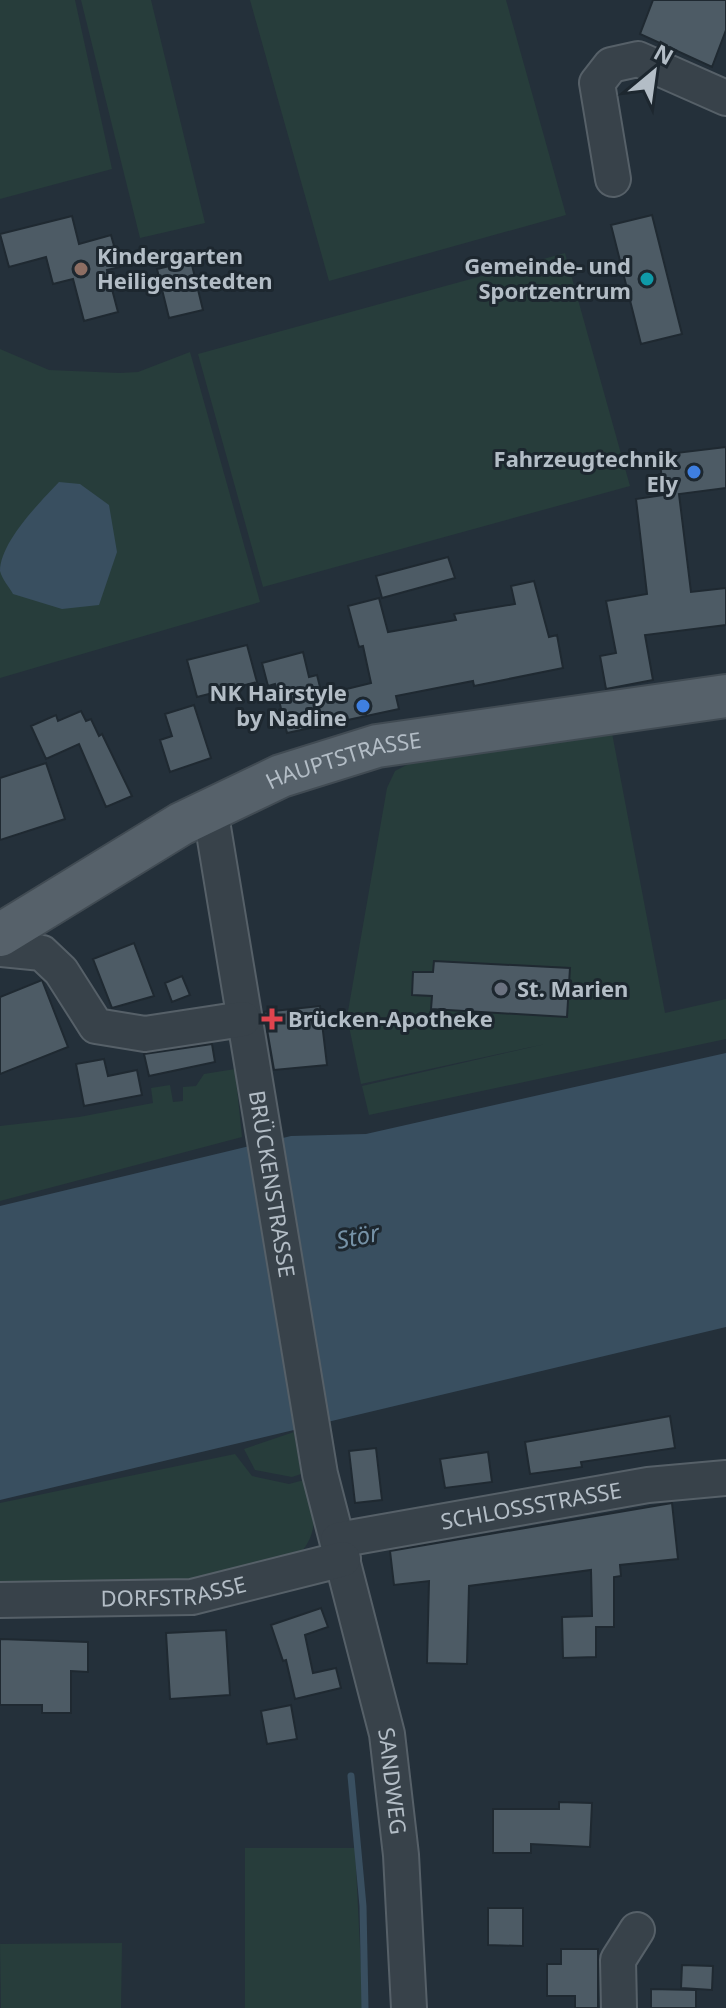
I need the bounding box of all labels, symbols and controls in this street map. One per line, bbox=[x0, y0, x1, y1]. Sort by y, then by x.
north arrow bbox=[614, 32, 694, 112]
text: N bbox=[649, 36, 679, 71]
place label: Kindergarten Heiligenstedten bbox=[97, 240, 273, 295]
place label: Gemeinde- und Sportzentrum bbox=[464, 250, 631, 305]
marker: Kindergarten Heiligenstedten bbox=[72, 260, 90, 278]
marker: Gemeinde- und Sportzentrum bbox=[638, 270, 656, 288]
place label: Fahrzeugtechnik Ely bbox=[494, 443, 678, 498]
marker: Fahrzeugtechnik Ely bbox=[685, 463, 703, 481]
place label: NK Hairstyle by Nadine bbox=[210, 677, 347, 732]
marker: NK Hairstyle by Nadine bbox=[354, 697, 372, 715]
street label: HAUPTSTRASSE bbox=[260, 724, 423, 795]
place label: St. Marien bbox=[517, 973, 628, 1003]
marker: St. Marien bbox=[492, 980, 510, 998]
place label: Brücken-Apotheke bbox=[288, 1003, 493, 1033]
marker: Brücken-Apotheke bbox=[263, 1010, 281, 1028]
street label: BRÜCKENSTRASSE bbox=[243, 1088, 303, 1279]
water label: Stör bbox=[333, 1215, 383, 1256]
street label: SCHLOSSSTRASSE bbox=[438, 1474, 624, 1536]
street label: DORFSTRASSE bbox=[100, 1568, 249, 1612]
street label: SANDWEG bbox=[372, 1724, 415, 1836]

